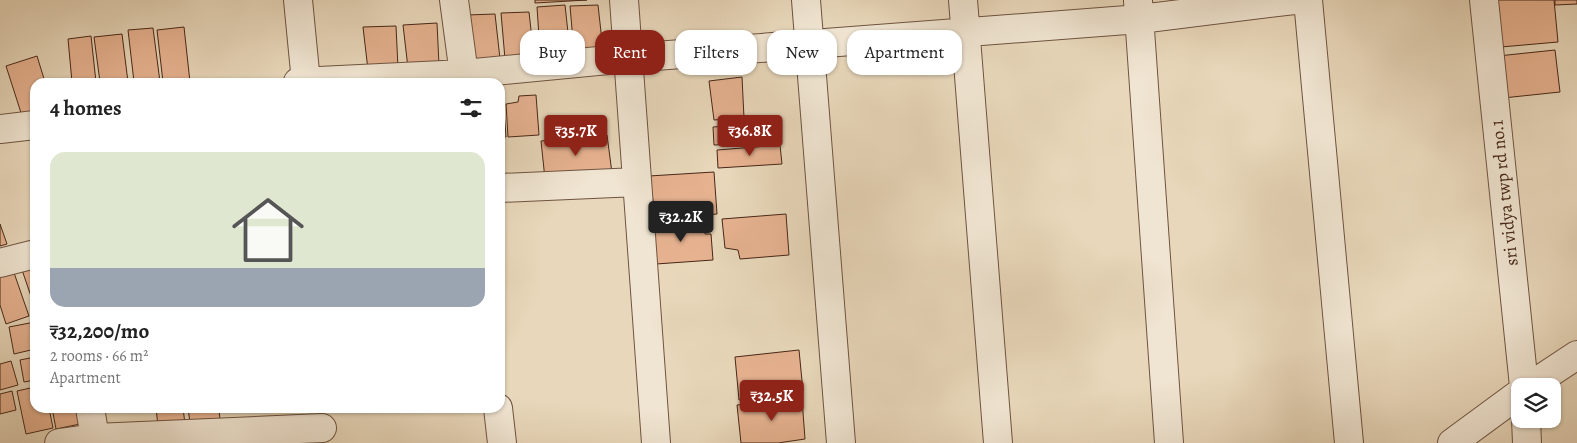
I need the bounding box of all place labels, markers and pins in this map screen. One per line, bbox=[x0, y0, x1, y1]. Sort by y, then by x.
pin: ₹35.7K bbox=[535, 114, 617, 157]
pin: ₹36.8K bbox=[709, 114, 791, 157]
pin: ₹32.2K bbox=[640, 200, 722, 243]
pin: ₹32.5K bbox=[731, 380, 813, 422]

